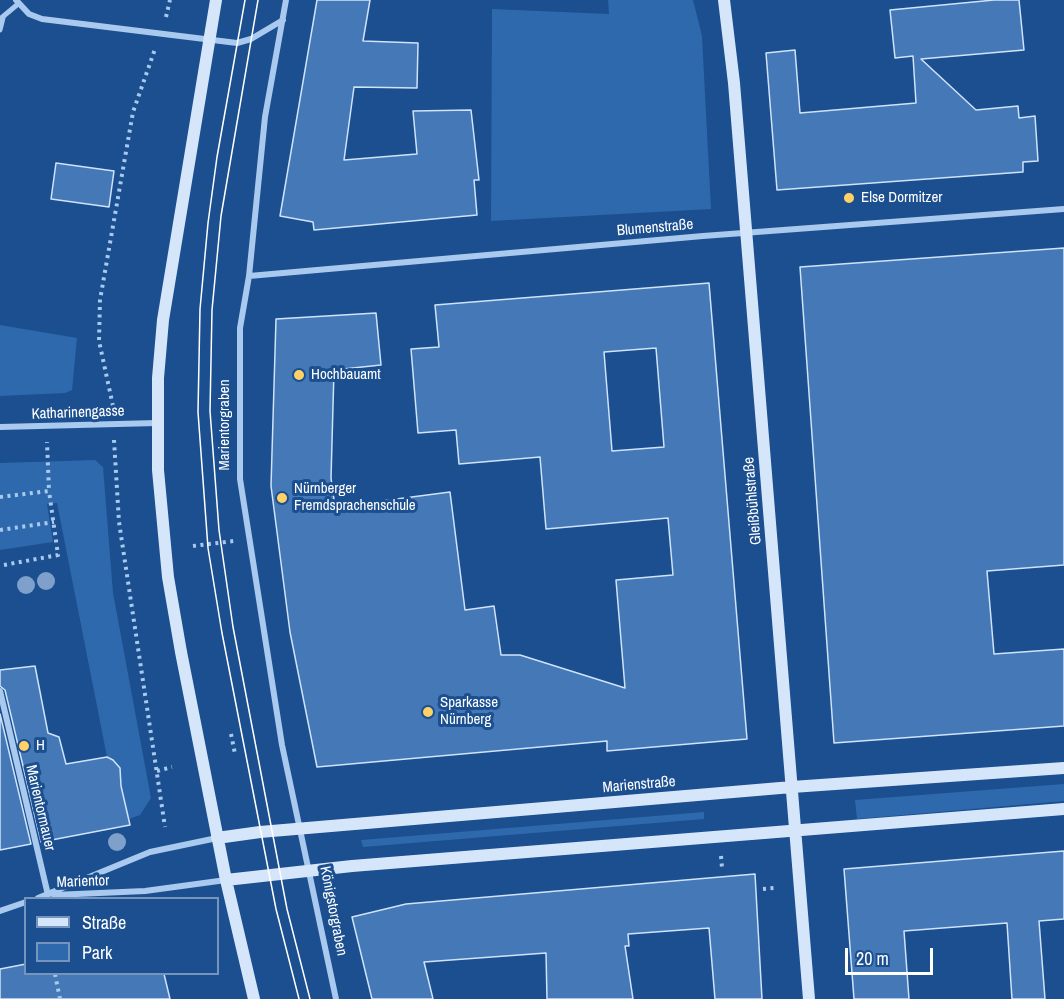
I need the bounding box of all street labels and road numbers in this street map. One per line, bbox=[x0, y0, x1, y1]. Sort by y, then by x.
street label: Blumenstraße bbox=[616, 216, 694, 240]
street label: Marientorgraben bbox=[216, 380, 234, 470]
street label: Katharinengasse bbox=[31, 402, 125, 424]
street label: Gleißbühlstraße bbox=[740, 456, 766, 546]
street label: Marientormauer bbox=[21, 763, 59, 853]
street label: Marienstraße bbox=[602, 773, 676, 797]
street label: Königstorgraben bbox=[315, 865, 351, 957]
street label: Marientor bbox=[56, 872, 110, 892]

